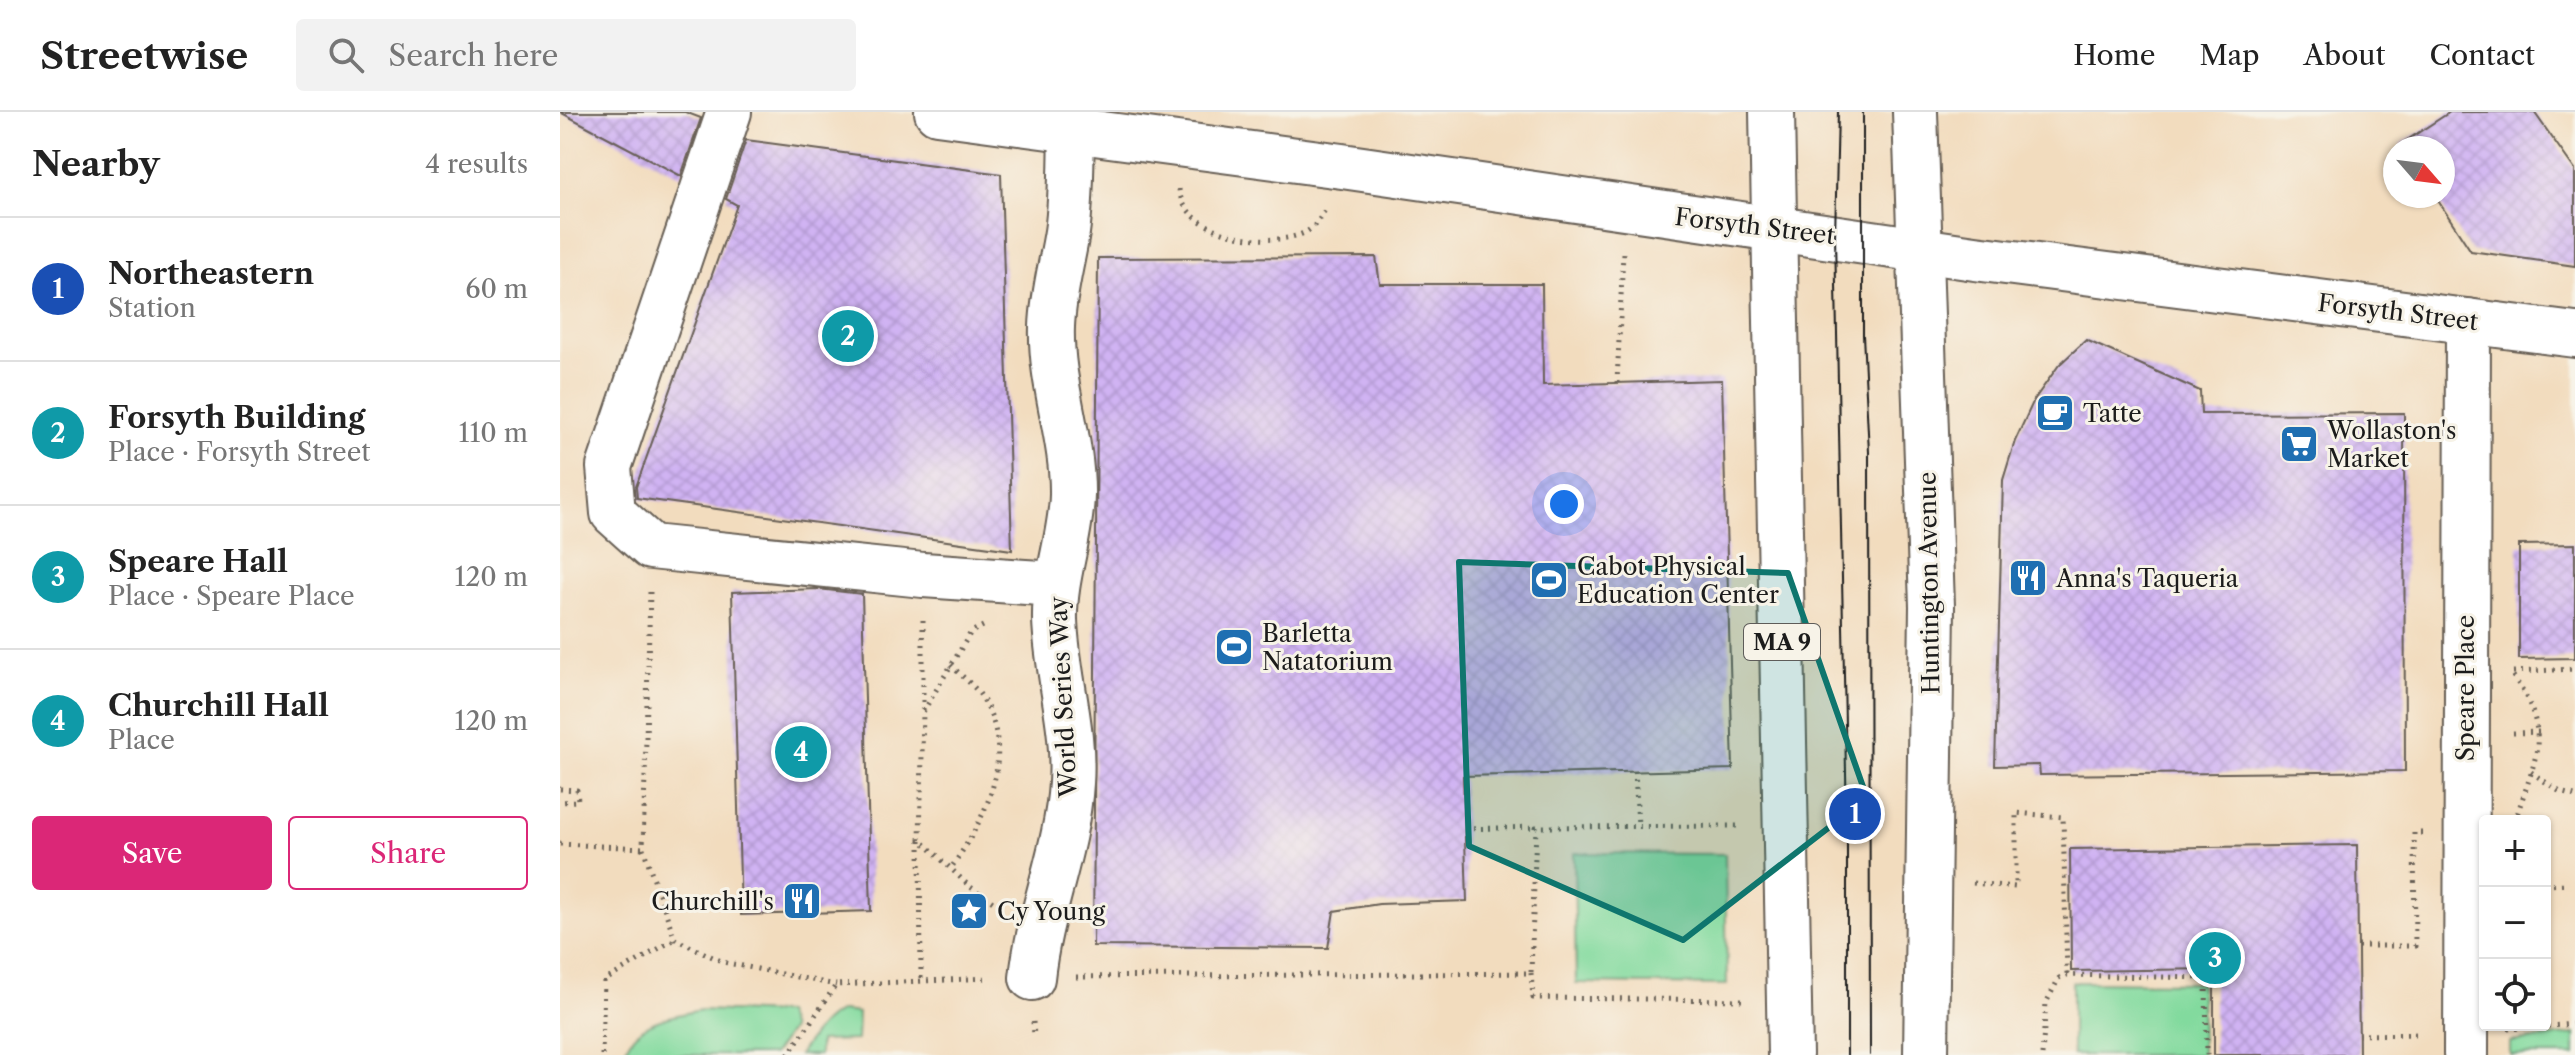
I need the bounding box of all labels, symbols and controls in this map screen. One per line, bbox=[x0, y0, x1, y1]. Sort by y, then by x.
search box bbox=[296, 19, 856, 91]
text: Streetwise bbox=[40, 32, 248, 79]
icon: search bbox=[324, 33, 368, 77]
text: Search here bbox=[388, 37, 558, 74]
text: Home bbox=[2073, 38, 2155, 72]
text: Map bbox=[2199, 38, 2259, 72]
text: About bbox=[2303, 38, 2385, 72]
text: Contact bbox=[2429, 38, 2535, 72]
north arrow bbox=[2383, 136, 2455, 208]
text: Nearby bbox=[32, 143, 160, 185]
text: 4 results bbox=[425, 148, 528, 180]
street label: Forsyth Street bbox=[1673, 202, 1837, 250]
text: Northeastern bbox=[108, 255, 314, 292]
text: 1 bbox=[52, 273, 64, 305]
text: 60 m bbox=[465, 273, 528, 305]
street label: Forsyth Street bbox=[2316, 288, 2480, 336]
text: Station bbox=[108, 292, 196, 324]
pin: 2 bbox=[822, 306, 874, 366]
cafe icon: Tatte bbox=[2034, 392, 2076, 434]
text: Forsyth Building bbox=[108, 399, 365, 436]
place label: Tatte bbox=[2083, 399, 2142, 428]
place label: Wollaston's Market bbox=[2326, 416, 2457, 473]
text: 2 bbox=[50, 417, 66, 449]
text: 110 m bbox=[459, 417, 528, 449]
supermarket icon: Wollaston's Market bbox=[2278, 423, 2320, 465]
text: Place · Forsyth Street bbox=[108, 436, 370, 468]
street label: Huntington Avenue bbox=[1913, 472, 1945, 694]
your location bbox=[1544, 484, 1584, 524]
text: Speare Hall bbox=[108, 543, 288, 580]
place label: Cabot Physical Education Center bbox=[1577, 552, 1779, 609]
restaurant icon: Anna's Taqueria bbox=[2007, 557, 2049, 599]
sports icon: Cabot Physical Education Center bbox=[1528, 559, 1570, 601]
text: 3 bbox=[51, 561, 65, 593]
text: 120 m bbox=[454, 561, 528, 593]
place label: Anna's Taqueria bbox=[2055, 564, 2239, 593]
text: Place · Speare Place bbox=[108, 580, 355, 612]
street label: World Series Way bbox=[1043, 595, 1083, 799]
street label: Speare Place bbox=[2451, 615, 2480, 761]
place label: Barletta Natatorium bbox=[1262, 619, 1393, 676]
road number: MA 9 bbox=[1744, 624, 1820, 660]
sports icon: Barletta Natatorium bbox=[1213, 626, 1255, 668]
text: Churchill Hall bbox=[108, 687, 329, 724]
text: 4 bbox=[50, 705, 66, 737]
text: 120 m bbox=[454, 705, 528, 737]
pin: 4 bbox=[775, 722, 827, 782]
text: Place bbox=[108, 724, 175, 756]
pin: 1 bbox=[1829, 784, 1881, 844]
map controls bbox=[2479, 815, 2551, 1031]
button: + bbox=[2479, 815, 2551, 887]
button: Save bbox=[32, 816, 272, 890]
button: Share bbox=[288, 816, 528, 890]
restaurant icon: Churchill's bbox=[781, 880, 823, 922]
place label: Churchill's bbox=[651, 887, 774, 916]
button: − bbox=[2479, 887, 2551, 959]
place icon: Cy Young bbox=[948, 890, 990, 932]
place label: Cy Young bbox=[997, 897, 1105, 926]
pin: 3 bbox=[2189, 928, 2241, 988]
button: locate bbox=[2479, 959, 2551, 1031]

